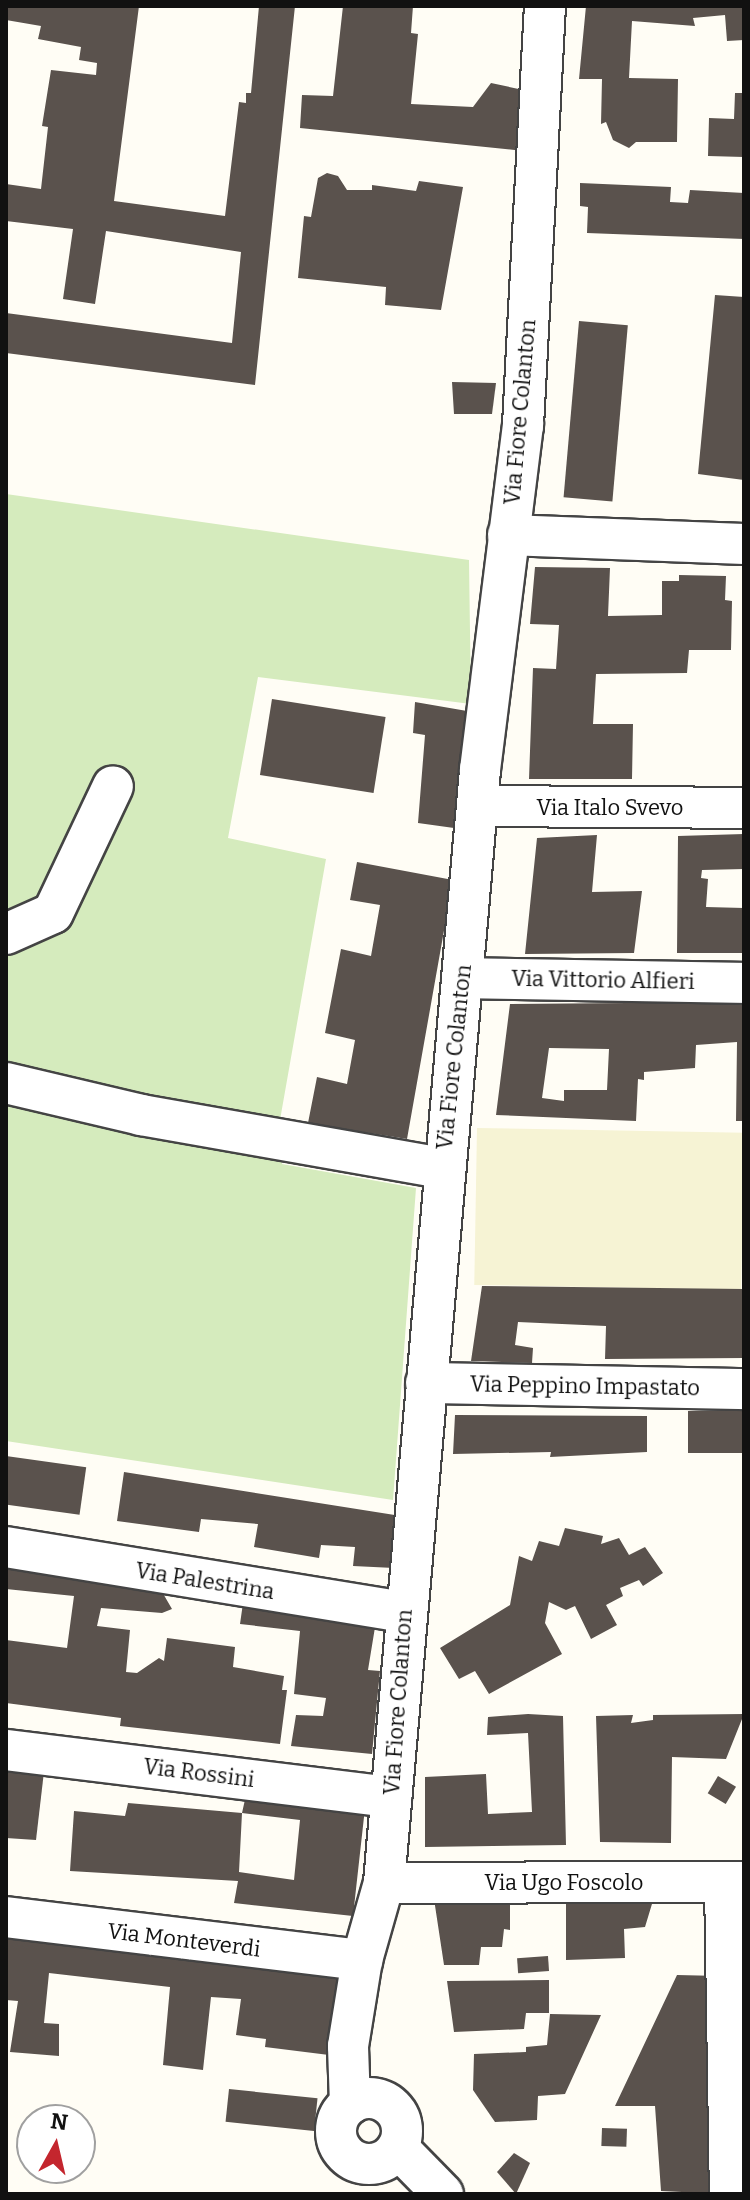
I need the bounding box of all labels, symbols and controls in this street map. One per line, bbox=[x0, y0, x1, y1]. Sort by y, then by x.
street label: Via Fiore Colanton bbox=[499, 318, 541, 506]
street label: Via Italo Svevo bbox=[537, 795, 683, 821]
street label: Via Fiore Colanton bbox=[431, 963, 477, 1151]
street label: Via Vittorio Alfieri bbox=[511, 965, 695, 995]
street label: Via Peppino Impastato bbox=[470, 1371, 700, 1401]
street label: Via Palestrina bbox=[134, 1557, 276, 1605]
street label: Via Fiore Colanton bbox=[378, 1608, 418, 1796]
street label: Via Rossini bbox=[142, 1753, 256, 1793]
street label: Via Ugo Foscolo bbox=[484, 1870, 644, 1896]
street label: Via Monteverdi bbox=[106, 1918, 262, 1962]
north arrow bbox=[16, 2104, 96, 2184]
text: N bbox=[49, 2107, 69, 2136]

